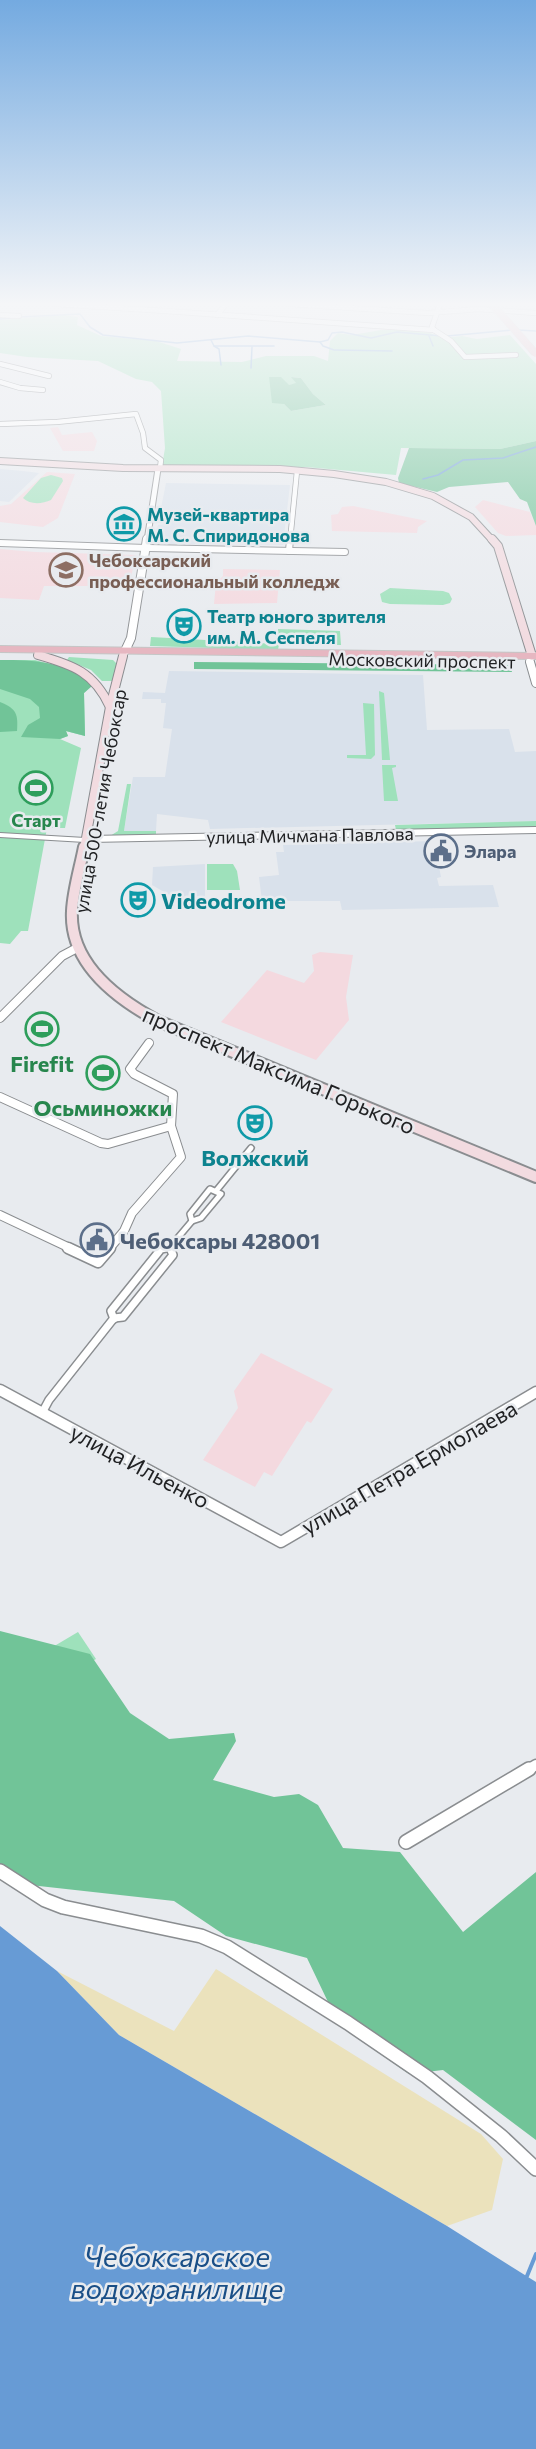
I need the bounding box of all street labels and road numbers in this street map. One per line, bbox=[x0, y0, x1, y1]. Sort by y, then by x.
street label: Московский проспект bbox=[328, 647, 516, 673]
street label: улица 500-летия Чебоксар bbox=[69, 687, 131, 915]
street label: улица Мичмана Павлова bbox=[206, 822, 414, 848]
street label: проспект Максима Горького bbox=[139, 1000, 419, 1140]
street label: улица Петра Ермолаева bbox=[296, 1394, 522, 1540]
street label: улица Ильенко bbox=[66, 1418, 214, 1514]

